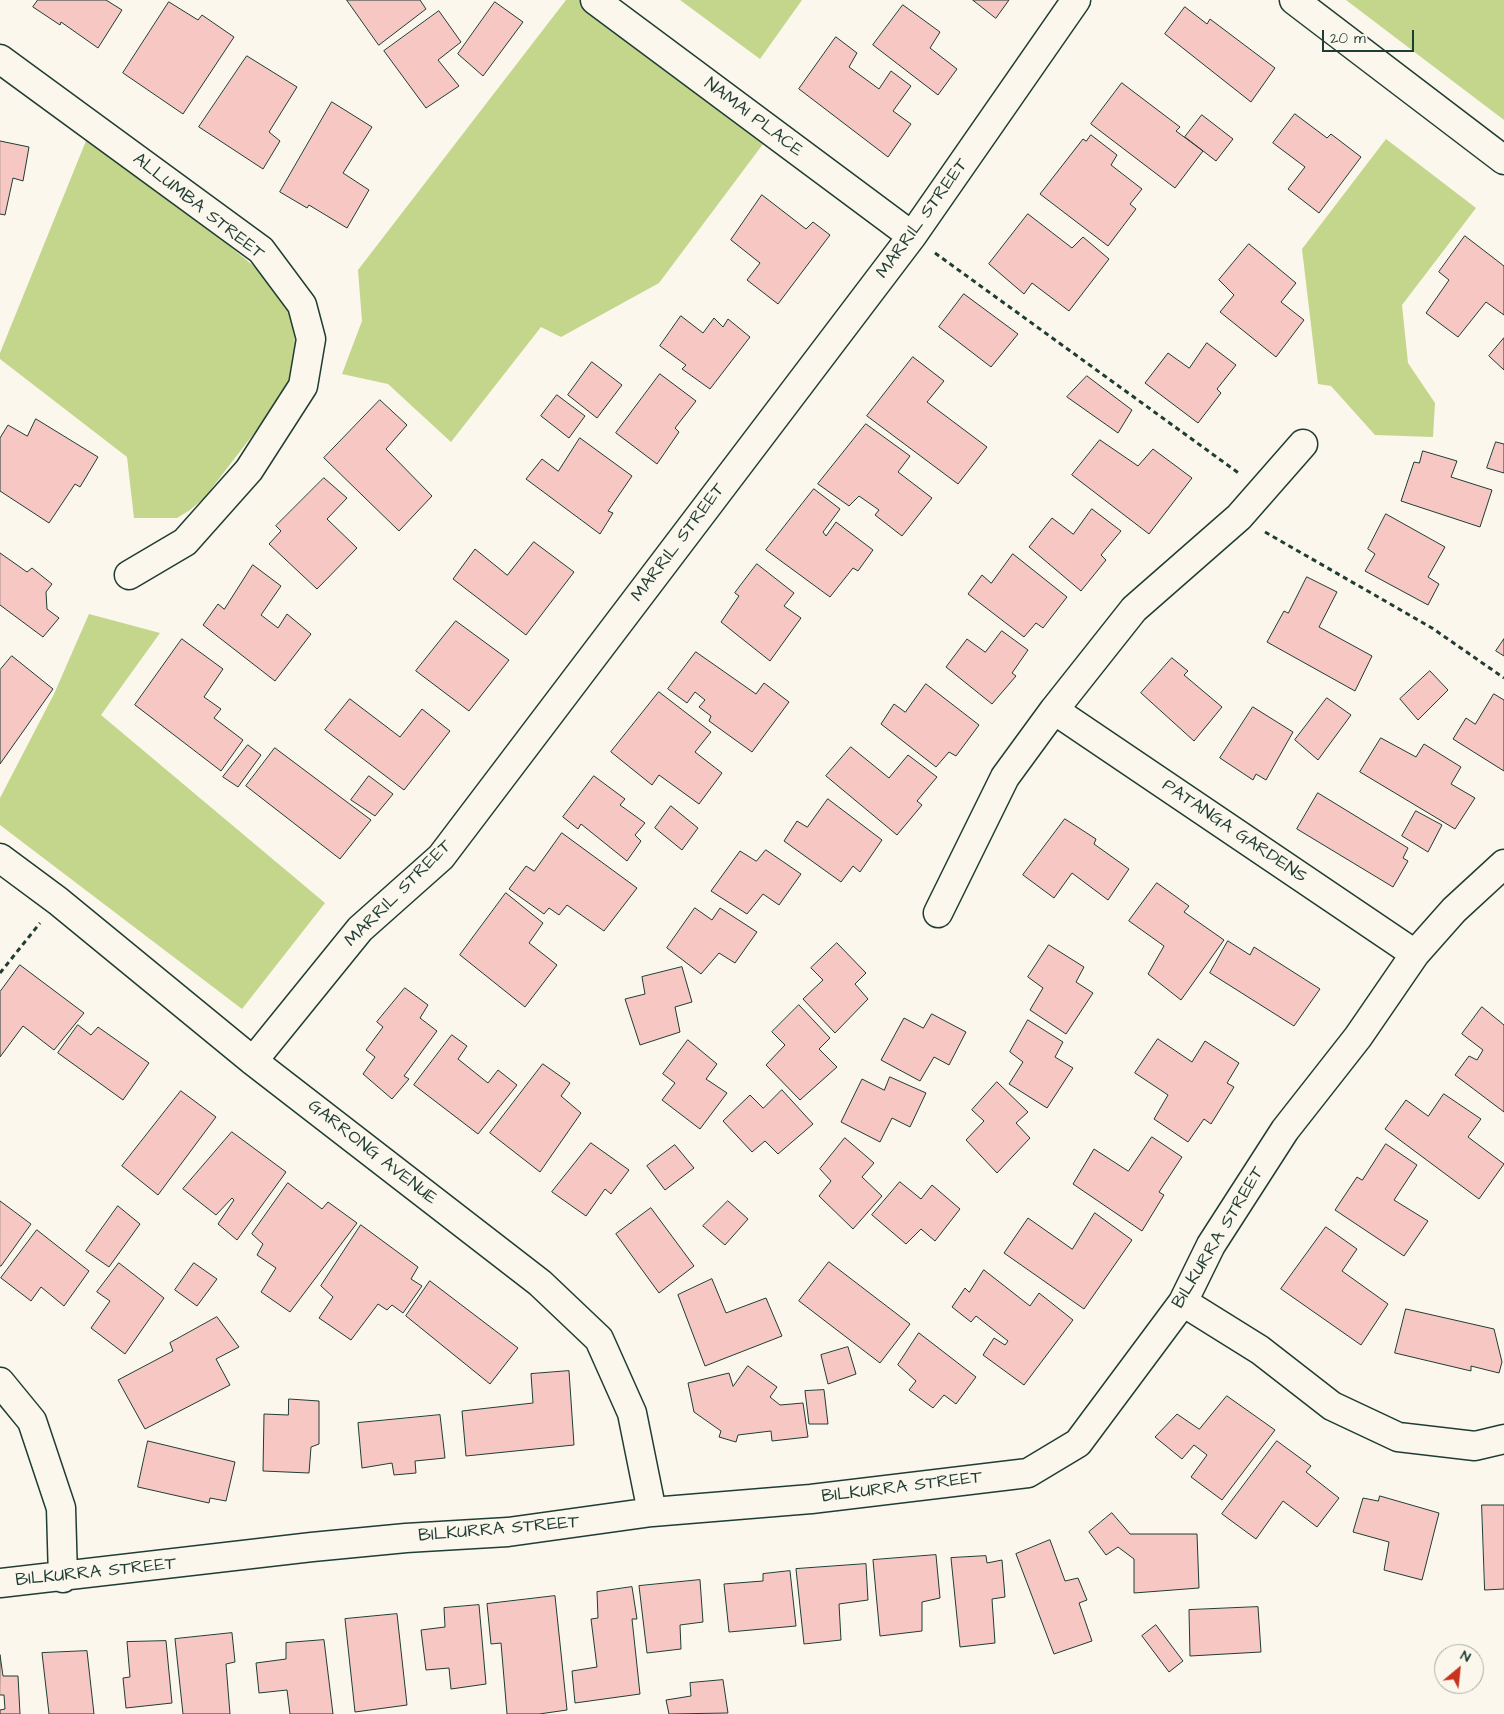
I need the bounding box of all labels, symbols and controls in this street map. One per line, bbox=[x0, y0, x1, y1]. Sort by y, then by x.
scale bar bbox=[1324, 20, 1416, 52]
text: 20 m bbox=[1330, 28, 1366, 49]
street label: NAMAI PLACE bbox=[699, 74, 807, 162]
street label: ALLUMBA STREET bbox=[128, 149, 268, 265]
street label: MARRIL STREET bbox=[872, 155, 974, 283]
street label: MARRIL STREET bbox=[627, 480, 731, 606]
street label: PATANGA GARDENS bbox=[1157, 775, 1311, 889]
street label: MARRIL STREET bbox=[341, 836, 457, 952]
street label: GARRONG AVENUE bbox=[303, 1096, 441, 1210]
street label: BILKURRA STREET bbox=[1168, 1163, 1270, 1313]
street label: BILKURRA STREET bbox=[821, 1467, 983, 1509]
street label: BILKURRA STREET bbox=[418, 1512, 580, 1548]
street label: BILKURRA STREET bbox=[15, 1554, 177, 1592]
north arrow bbox=[1434, 1644, 1484, 1694]
text: N bbox=[1457, 1646, 1474, 1668]

